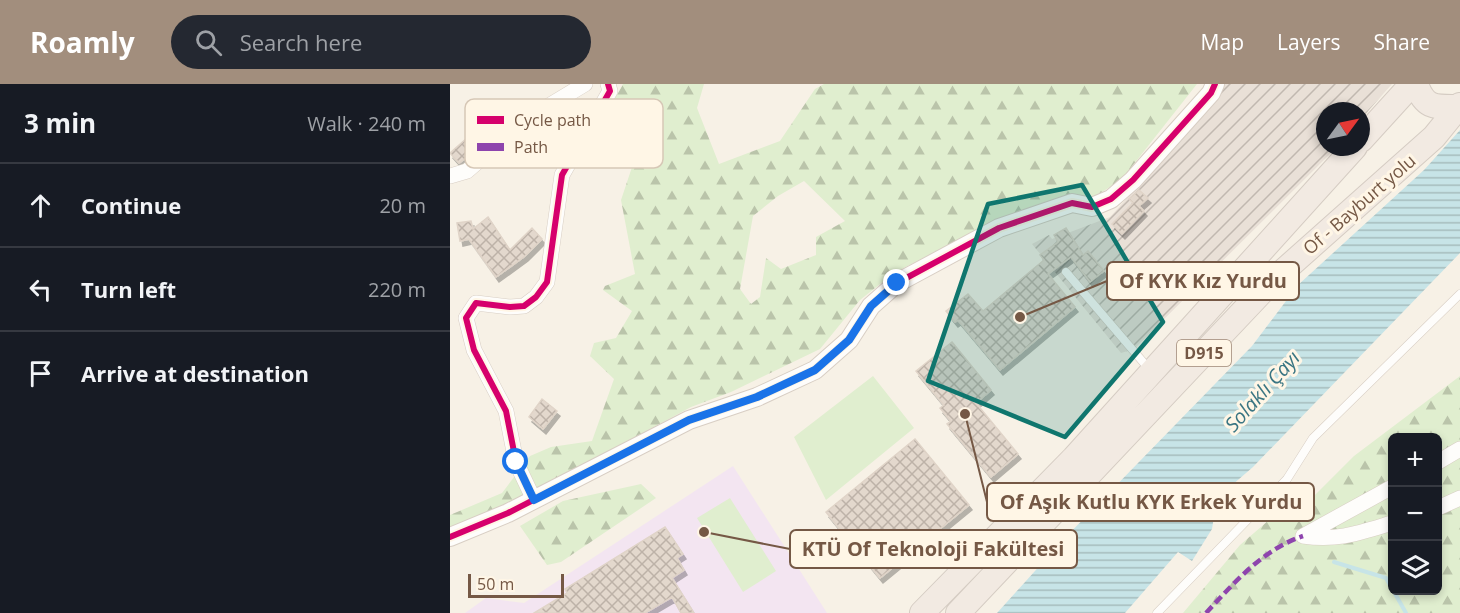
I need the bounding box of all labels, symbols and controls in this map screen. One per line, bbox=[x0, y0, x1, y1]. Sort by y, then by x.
search box bbox=[171, 15, 591, 69]
text: Roamly bbox=[30, 23, 135, 61]
icon: search bbox=[192, 26, 225, 59]
text: Search here bbox=[240, 27, 362, 57]
text: Map bbox=[1201, 28, 1244, 56]
text: Layers bbox=[1277, 28, 1341, 56]
text: Share bbox=[1374, 28, 1430, 56]
legend bbox=[465, 99, 663, 168]
north arrow bbox=[1316, 102, 1370, 156]
text: 3 min bbox=[24, 105, 96, 141]
text: Cycle path bbox=[514, 109, 591, 131]
text: Walk · 240 m bbox=[307, 110, 426, 137]
text: Path bbox=[514, 136, 548, 158]
street label: Of - Bayburt yolu bbox=[1298, 148, 1420, 260]
icon: ahead bbox=[24, 189, 57, 222]
text: Continue bbox=[81, 190, 181, 220]
text: 20 m bbox=[379, 192, 426, 219]
callout: Of KYK Kız Yurdu bbox=[1107, 262, 1299, 300]
text: Of KYK Kız Yurdu bbox=[1119, 267, 1287, 294]
route end bbox=[883, 269, 909, 295]
icon: left bbox=[24, 273, 57, 306]
text: Turn left bbox=[81, 274, 176, 304]
text: 220 m bbox=[368, 276, 426, 303]
road number: D915 bbox=[1177, 340, 1231, 366]
water label: Solaklı Çayı bbox=[1218, 345, 1306, 437]
icon: arrive bbox=[24, 357, 57, 390]
text: Arrive at destination bbox=[81, 358, 309, 388]
map controls bbox=[1388, 433, 1442, 595]
button: + bbox=[1388, 433, 1442, 487]
route start bbox=[502, 448, 528, 474]
callout: Of Aşık Kutlu KYK Erkek Yurdu bbox=[987, 483, 1314, 521]
button: − bbox=[1388, 487, 1442, 541]
text: Of Aşık Kutlu KYK Erkek Yurdu bbox=[1000, 488, 1302, 515]
callout: KTÜ Of Teknoloji Fakültesi bbox=[790, 530, 1077, 568]
text: KTÜ Of Teknoloji Fakültesi bbox=[802, 535, 1064, 562]
button: layers bbox=[1388, 541, 1442, 595]
scale bar bbox=[468, 571, 564, 598]
text: 50 m bbox=[477, 573, 514, 595]

